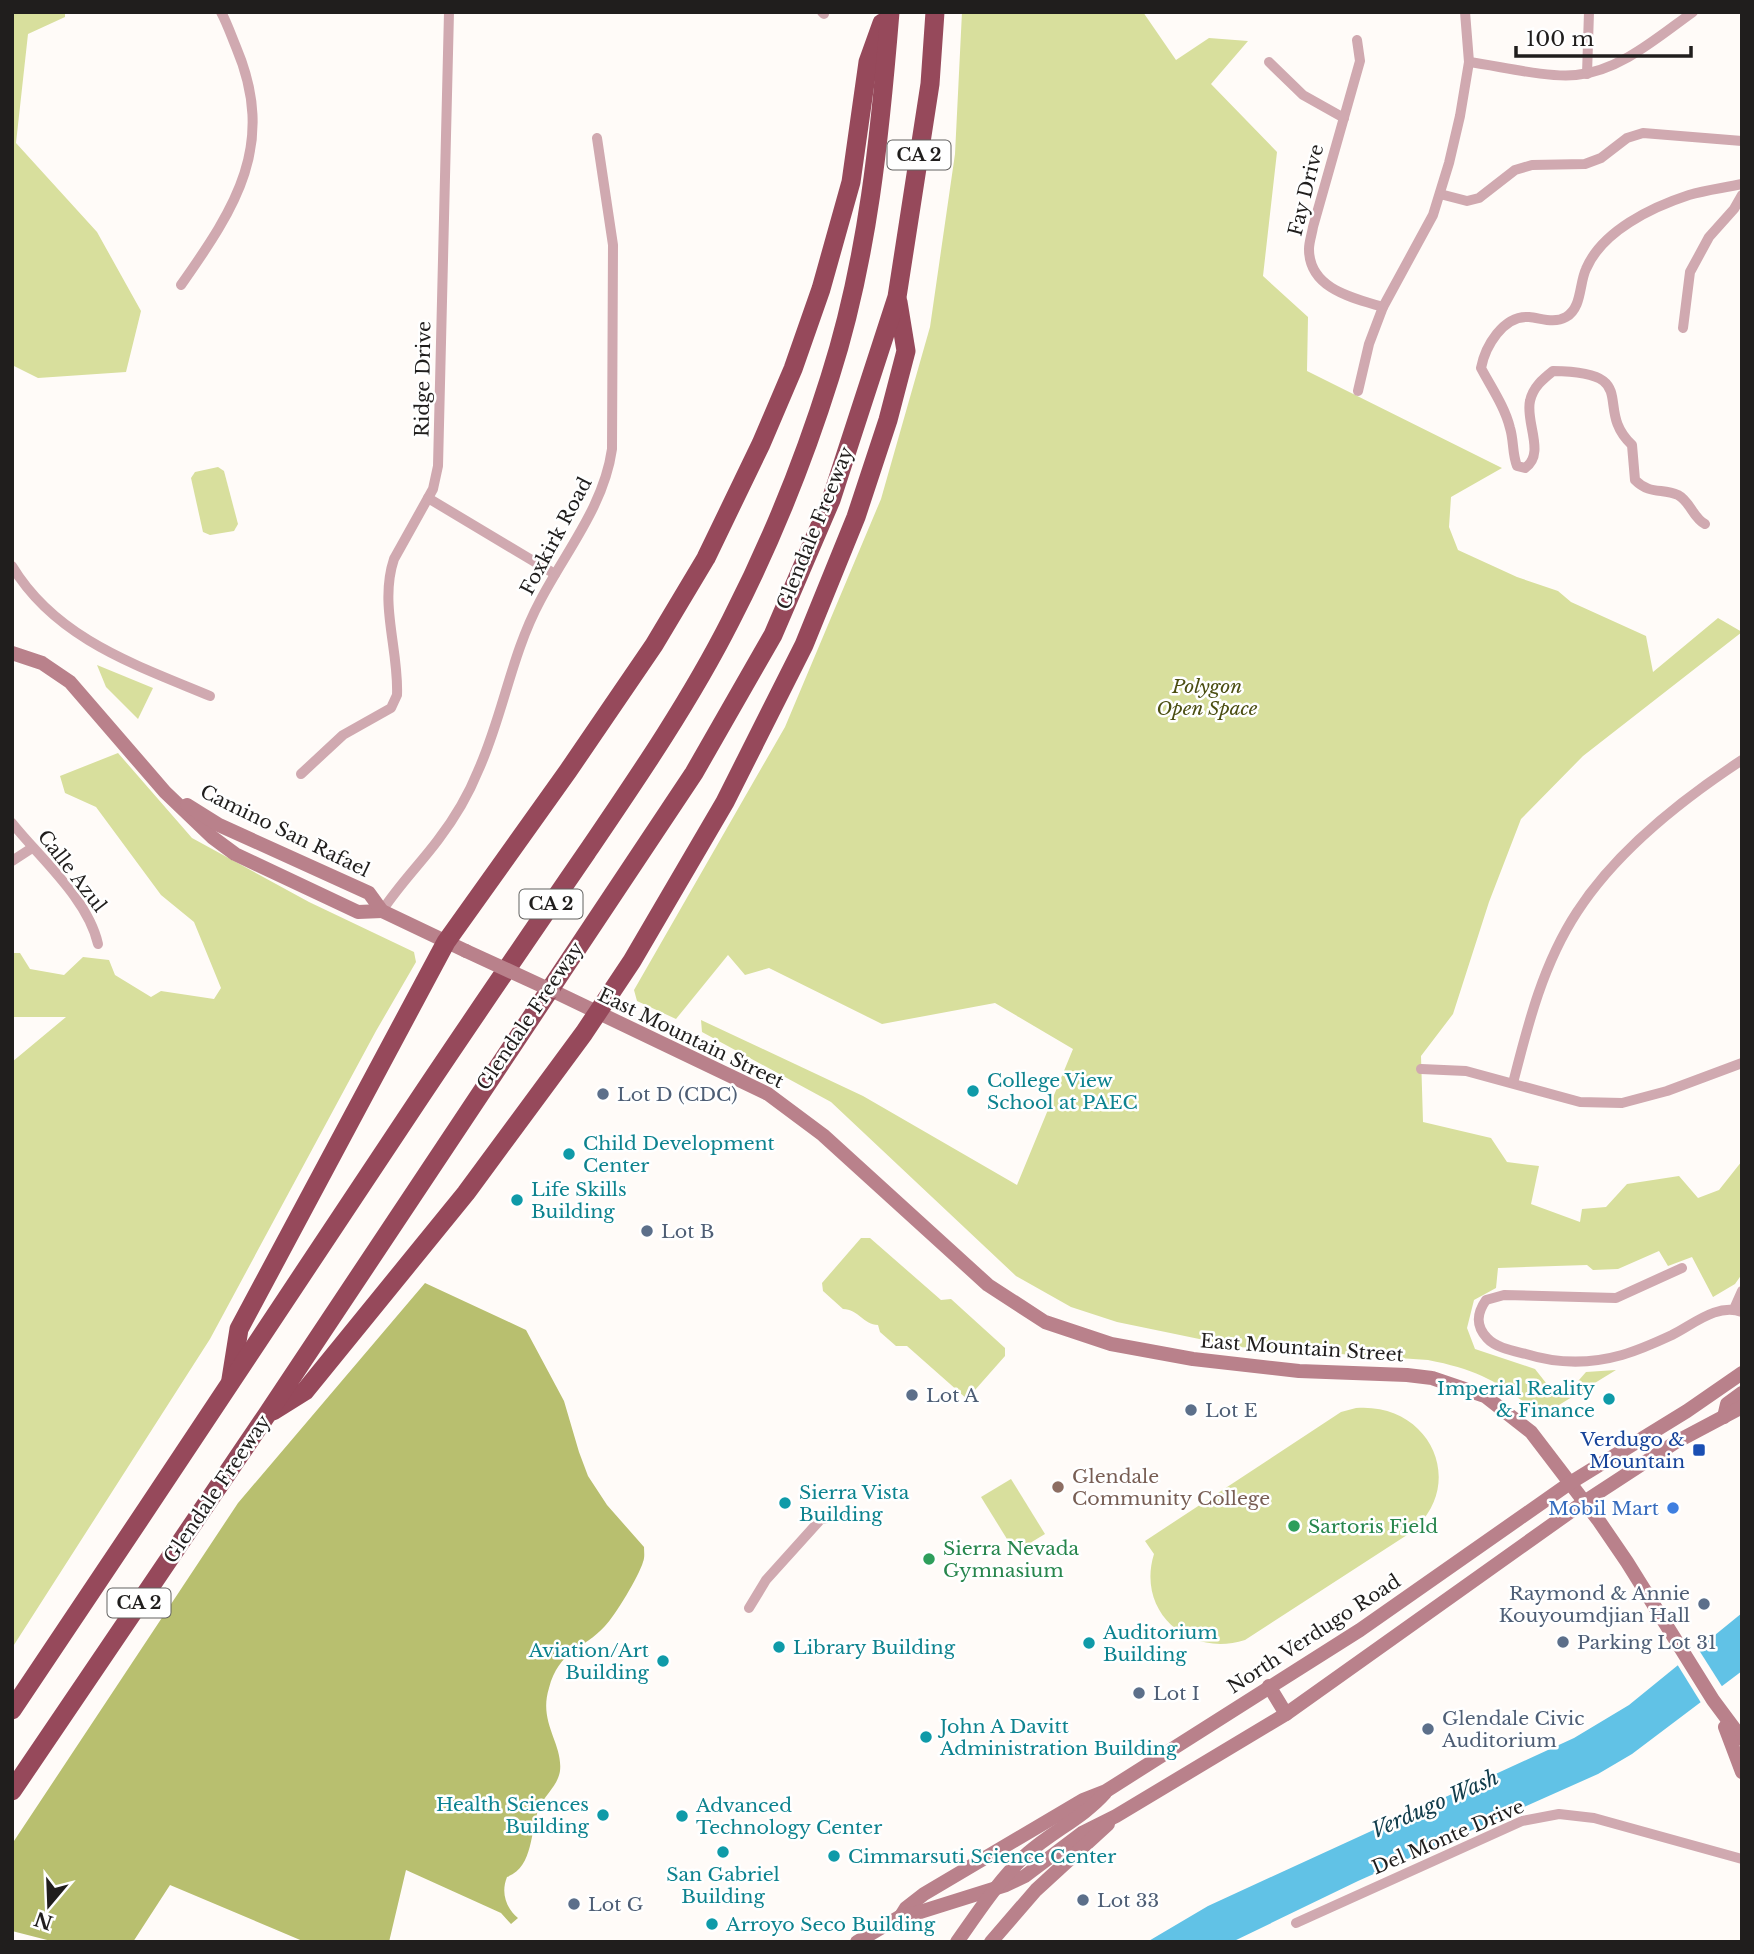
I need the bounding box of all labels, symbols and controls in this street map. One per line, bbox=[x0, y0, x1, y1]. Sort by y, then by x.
scale bar bbox=[1516, 14, 1691, 58]
text: 100 m bbox=[1526, 26, 1594, 52]
road number: CA 2 bbox=[888, 140, 950, 170]
street label: Fay Drive bbox=[1284, 142, 1328, 238]
street label: Ridge Drive bbox=[410, 321, 436, 437]
street label: Glendale Freeway bbox=[772, 443, 858, 613]
street label: Foxkirk Road bbox=[515, 473, 597, 599]
park label: Polygon Open Space bbox=[1156, 675, 1258, 720]
street label: Camino San Rafael bbox=[196, 780, 374, 882]
street label: Calle Azul bbox=[33, 825, 111, 917]
road number: CA 2 bbox=[520, 890, 582, 918]
street label: Glendale Freeway bbox=[472, 938, 588, 1094]
street label: East Mountain Street bbox=[594, 983, 788, 1093]
place label: College View School at PAEC bbox=[987, 1069, 1138, 1114]
place label: Lot D (CDC) bbox=[617, 1083, 738, 1106]
marker: College View School at PAEC bbox=[965, 1083, 981, 1099]
marker: Lot D (CDC) bbox=[595, 1086, 611, 1102]
place label: Child Development Center bbox=[583, 1132, 776, 1177]
marker: Child Development Center bbox=[561, 1146, 577, 1162]
place label: Life Skills Building bbox=[531, 1178, 627, 1223]
marker: Life Skills Building bbox=[509, 1192, 525, 1208]
place label: Lot B bbox=[661, 1220, 714, 1243]
marker: Lot B bbox=[639, 1223, 655, 1239]
street label: East Mountain Street bbox=[1199, 1329, 1405, 1367]
place label: Imperial Reality & Finance bbox=[1437, 1377, 1595, 1422]
place label: Lot A bbox=[926, 1384, 979, 1407]
marker: Lot A bbox=[904, 1387, 920, 1403]
marker: Imperial Reality & Finance bbox=[1601, 1391, 1617, 1407]
place label: Lot E bbox=[1205, 1399, 1258, 1422]
marker: Lot E bbox=[1183, 1402, 1199, 1418]
street label: Glendale Freeway bbox=[159, 1411, 275, 1567]
place label: Verdugo & Mountain bbox=[1580, 1428, 1685, 1473]
marker: Verdugo & Mountain bbox=[1691, 1442, 1707, 1458]
place label: Glendale Community College bbox=[1072, 1465, 1270, 1510]
marker: Glendale Community College bbox=[1050, 1479, 1066, 1495]
place label: Sierra Vista Building bbox=[799, 1481, 910, 1526]
marker: Sierra Vista Building bbox=[777, 1495, 793, 1511]
place label: Mobil Mart bbox=[1548, 1497, 1660, 1520]
marker: Mobil Mart bbox=[1665, 1500, 1681, 1516]
place label: Sartoris Field bbox=[1308, 1515, 1438, 1538]
marker: Sartoris Field bbox=[1286, 1518, 1302, 1534]
place label: Sierra Nevada Gymnasium bbox=[943, 1537, 1079, 1582]
marker: Sierra Nevada Gymnasium bbox=[921, 1551, 937, 1567]
street label: North Verdugo Road bbox=[1223, 1569, 1405, 1698]
place label: Raymond & Annie Kouyoumdjian Hall bbox=[1499, 1582, 1690, 1627]
road number: CA 2 bbox=[108, 1588, 170, 1618]
marker: Raymond & Annie Kouyoumdjian Hall bbox=[1696, 1596, 1712, 1612]
place label: Auditorium Building bbox=[1102, 1621, 1218, 1666]
place label: Parking Lot 31 bbox=[1577, 1631, 1716, 1654]
marker: Parking Lot 31 bbox=[1555, 1634, 1571, 1650]
marker: Auditorium Building bbox=[1081, 1635, 1097, 1651]
place label: Library Building bbox=[793, 1636, 956, 1659]
place label: Aviation/Art Building bbox=[528, 1639, 650, 1684]
marker: Library Building bbox=[771, 1639, 787, 1655]
marker: Aviation/Art Building bbox=[655, 1653, 671, 1669]
place label: Lot I bbox=[1153, 1682, 1200, 1705]
marker: Lot I bbox=[1131, 1685, 1147, 1701]
place label: Glendale Civic Auditorium bbox=[1441, 1707, 1584, 1752]
place label: John A Davitt Administration Building bbox=[937, 1715, 1178, 1760]
marker: Glendale Civic Auditorium bbox=[1420, 1721, 1436, 1737]
marker: John A Davitt Administration Building bbox=[918, 1729, 934, 1745]
water label: Verdugo Wash bbox=[1367, 1764, 1503, 1844]
place label: Health Sciences Building bbox=[436, 1793, 590, 1838]
place label: Advanced Technology Center bbox=[695, 1794, 882, 1839]
street label: Del Monte Drive bbox=[1369, 1795, 1527, 1879]
marker: Health Sciences Building bbox=[595, 1807, 611, 1823]
marker: Advanced Technology Center bbox=[674, 1808, 690, 1824]
marker: San Gabriel Building bbox=[715, 1844, 731, 1860]
place label: Cimmarsuti Science Center bbox=[848, 1845, 1116, 1868]
marker: Cimmarsuti Science Center bbox=[826, 1848, 842, 1864]
place label: San Gabriel Building bbox=[666, 1863, 780, 1908]
north arrow bbox=[14, 1870, 84, 1940]
place label: Lot 33 bbox=[1097, 1889, 1159, 1912]
marker: Lot 33 bbox=[1075, 1892, 1091, 1908]
place label: Lot G bbox=[588, 1893, 644, 1916]
marker: Lot G bbox=[566, 1896, 582, 1912]
text: N bbox=[31, 1907, 56, 1934]
place label: Arroyo Seco Building bbox=[725, 1913, 936, 1936]
marker: Arroyo Seco Building bbox=[704, 1916, 720, 1932]

